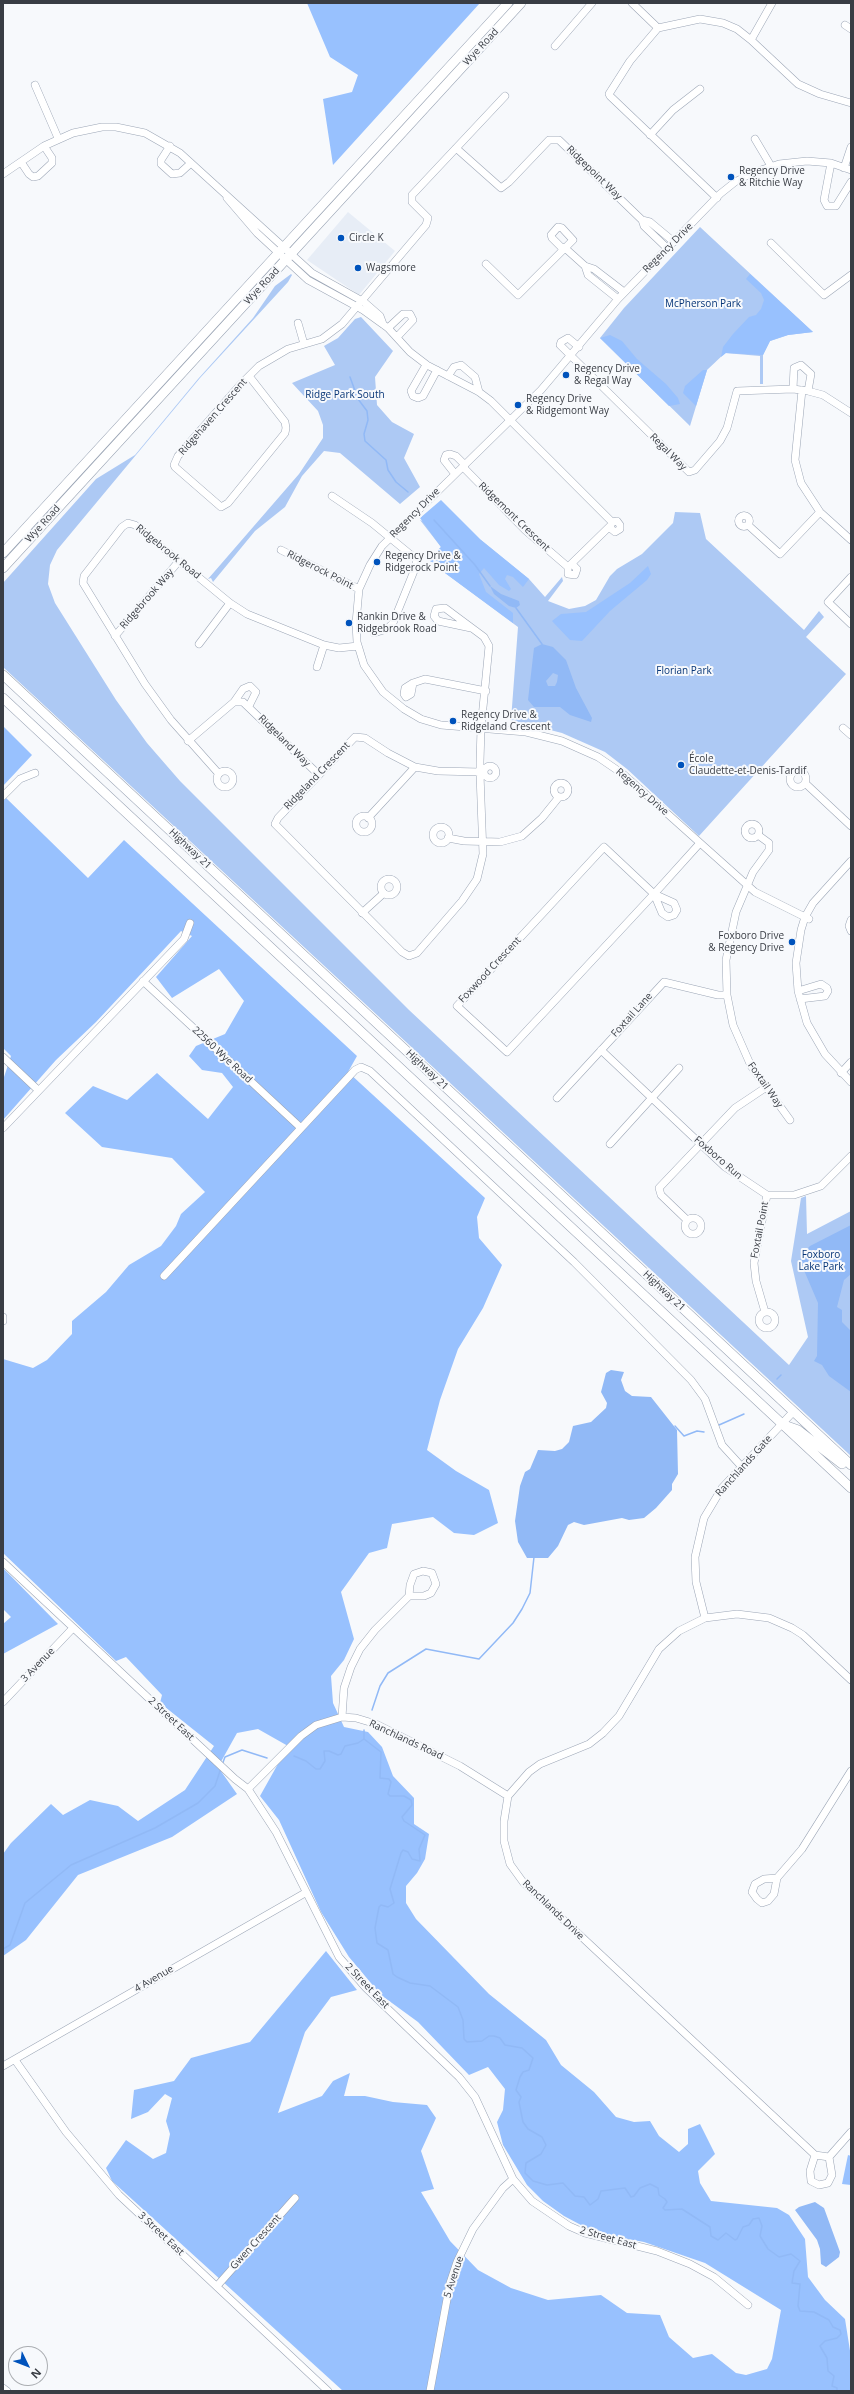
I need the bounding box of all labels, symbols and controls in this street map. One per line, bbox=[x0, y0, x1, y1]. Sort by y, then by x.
street label: Wye Road bbox=[461, 26, 501, 68]
street label: Ridgepoint Way bbox=[564, 143, 624, 203]
place label: Regency Drive & Ritchie Way bbox=[739, 165, 805, 188]
marker: Regency Drive & Ritchie Way bbox=[726, 172, 736, 182]
street label: Regency Drive bbox=[640, 220, 696, 276]
place label: Circle K bbox=[349, 232, 384, 244]
marker: Circle K bbox=[336, 233, 346, 243]
place label: Wagsmore bbox=[366, 262, 416, 274]
marker: Wagsmore bbox=[353, 263, 363, 273]
street label: Wye Road bbox=[242, 265, 282, 307]
park label: McPherson Park bbox=[665, 298, 741, 310]
place label: Regency Drive & Regal Way bbox=[574, 363, 640, 386]
marker: Regency Drive & Regal Way bbox=[561, 370, 571, 380]
street label: Ridgehaven Crescent bbox=[176, 376, 250, 458]
park label: Ridge Park South bbox=[305, 389, 385, 401]
place label: Regency Drive & Ridgemont Way bbox=[526, 393, 609, 416]
marker: Regency Drive & Ridgemont Way bbox=[513, 400, 523, 410]
street label: Regal Way bbox=[647, 431, 689, 473]
street label: Ridgemont Crescent bbox=[476, 480, 552, 554]
street label: Regency Drive bbox=[387, 485, 443, 541]
street label: Wye Road bbox=[23, 503, 63, 545]
street label: Ridgebrook Road bbox=[133, 522, 203, 582]
street label: Ridgerock Point bbox=[285, 548, 355, 592]
place label: Regency Drive & Ridgerock Point bbox=[385, 550, 461, 574]
marker: Regency Drive & Ridgerock Point bbox=[372, 557, 382, 567]
street label: Ridgebrook Way bbox=[118, 566, 176, 632]
place label: Rankin Drive & Ridgebrook Road bbox=[357, 611, 437, 634]
marker: Rankin Drive & Ridgebrook Road bbox=[344, 618, 354, 628]
park label: Florian Park bbox=[656, 665, 712, 677]
place label: Regency Drive & Ridgeland Crescent bbox=[461, 709, 551, 732]
street label: Ridgeland Way bbox=[256, 713, 312, 769]
marker: Regency Drive & Ridgeland Crescent bbox=[448, 716, 458, 726]
street label: Ridgeland Crescent bbox=[282, 740, 352, 812]
place label: École Claudette-et-Denis-Tardif bbox=[689, 753, 806, 776]
marker: École Claudette-et-Denis-Tardif bbox=[676, 760, 686, 770]
street label: Regency Drive bbox=[613, 766, 671, 818]
street label: Highway 21 bbox=[166, 826, 214, 872]
place label: Foxboro Drive & Regency Drive bbox=[708, 930, 784, 954]
street label: Foxwood Crescent bbox=[456, 935, 524, 1005]
marker: Foxboro Drive & Regency Drive bbox=[787, 937, 797, 947]
street label: Foxtail Lane bbox=[609, 990, 655, 1040]
street label: 22560 Wye Road bbox=[190, 1024, 254, 1086]
street label: Highway 21 bbox=[403, 1047, 451, 1093]
street label: Foxtail Way bbox=[745, 1060, 785, 1110]
street label: Foxboro Run bbox=[692, 1134, 744, 1182]
street label: Foxtail Point bbox=[749, 1201, 771, 1259]
park label: Foxboro Lake Park bbox=[798, 1249, 844, 1272]
street label: Highway 21 bbox=[640, 1268, 688, 1314]
street label: Ranchlands Gate bbox=[713, 1433, 775, 1499]
street label: 3 Avenue bbox=[19, 1645, 57, 1685]
street label: 2 Street East bbox=[146, 1695, 196, 1743]
street label: Ranchlands Road bbox=[367, 1718, 445, 1762]
street label: Ranchlands Drive bbox=[520, 1878, 586, 1942]
street label: 2 Street East bbox=[342, 1961, 392, 2011]
street label: 4 Avenue bbox=[132, 1963, 176, 1995]
street label: 3 Street East bbox=[136, 2210, 186, 2258]
street label: Gwen Crescent bbox=[228, 2212, 284, 2272]
street label: 2 Street East bbox=[578, 2224, 638, 2252]
street label: 5 Avenue bbox=[442, 2255, 466, 2299]
north arrow bbox=[8, 2346, 48, 2386]
text: N bbox=[28, 2365, 45, 2382]

